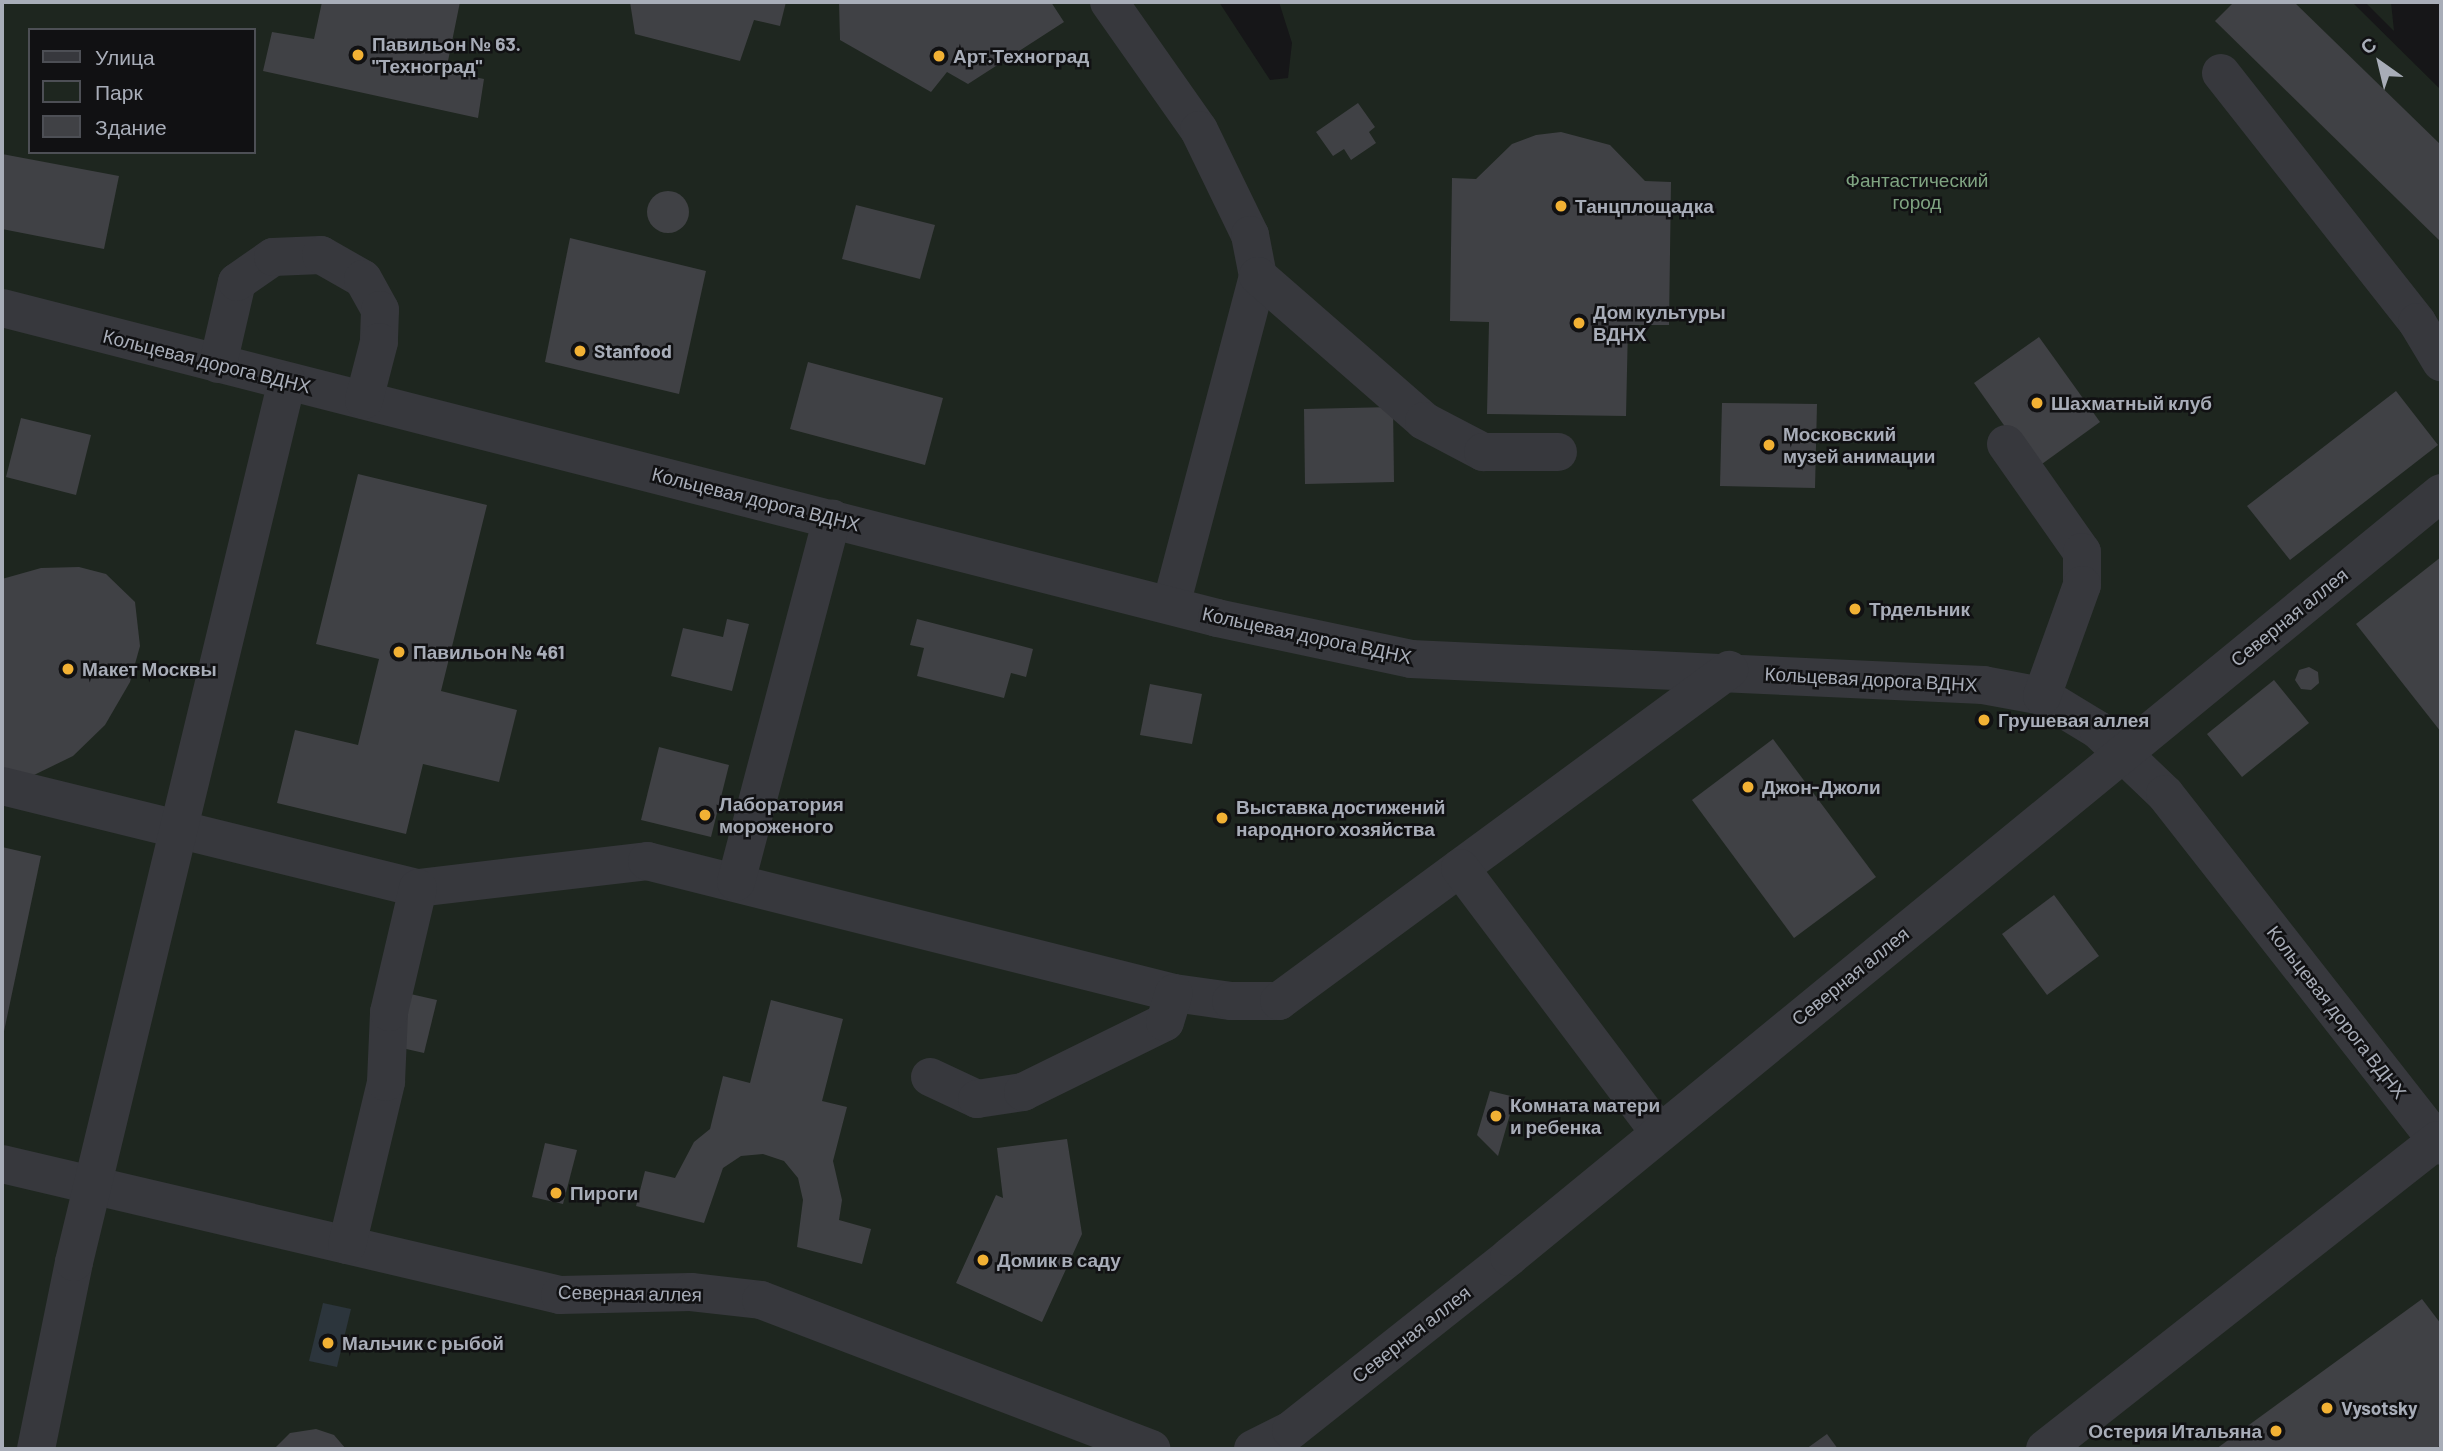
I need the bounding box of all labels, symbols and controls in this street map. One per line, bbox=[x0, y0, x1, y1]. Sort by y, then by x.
legend bbox=[28, 28, 256, 154]
north arrow bbox=[2345, 28, 2415, 98]
text: С bbox=[2356, 32, 2380, 59]
place label: Павильон № 63. "Техноград" bbox=[372, 33, 521, 77]
text: Улица bbox=[95, 44, 155, 69]
place label: Арт.Техноград bbox=[953, 45, 1089, 67]
marker: Павильон № 63. "Техноград" bbox=[350, 47, 366, 63]
marker: Арт.Техноград bbox=[931, 48, 947, 64]
text: Парк bbox=[95, 79, 143, 104]
text: Здание bbox=[95, 114, 167, 139]
park label: Фантастический город bbox=[1846, 169, 1988, 213]
place label: Танцплощадка bbox=[1575, 195, 1714, 217]
marker: Танцплощадка bbox=[1553, 198, 1569, 214]
place label: Дом культуры ВДНХ bbox=[1593, 301, 1726, 345]
marker: Дом культуры ВДНХ bbox=[1571, 315, 1587, 331]
street label: Кольцевая дорога ВДНХ bbox=[101, 324, 313, 398]
place label: Stanfood bbox=[594, 340, 672, 362]
marker: Stanfood bbox=[572, 343, 588, 359]
place label: Шахматный клуб bbox=[2051, 392, 2212, 414]
marker: Шахматный клуб bbox=[2029, 395, 2045, 411]
place label: Московский музей анимации bbox=[1783, 423, 1935, 467]
marker: Московский музей анимации bbox=[1761, 437, 1777, 453]
street label: Кольцевая дорога ВДНХ bbox=[650, 462, 862, 536]
street label: Северная аллея bbox=[2226, 563, 2352, 671]
place label: Трдельник bbox=[1869, 598, 1970, 620]
marker: Трдельник bbox=[1847, 601, 1863, 617]
street label: Кольцевая дорога ВДНХ bbox=[1200, 602, 1414, 668]
place label: Павильон № 461 bbox=[413, 641, 564, 663]
marker: Павильон № 461 bbox=[391, 644, 407, 660]
place label: Макет Москвы bbox=[82, 658, 217, 680]
marker: Макет Москвы bbox=[60, 661, 76, 677]
street label: Кольцевая дорога ВДНХ bbox=[1764, 662, 1978, 696]
place label: Грушевая аллея bbox=[1998, 709, 2149, 731]
marker: Грушевая аллея bbox=[1976, 712, 1992, 728]
place label: Джон-Джоли bbox=[1762, 776, 1881, 798]
marker: Джон-Джоли bbox=[1740, 779, 1756, 795]
place label: Лаборатория мороженого bbox=[719, 793, 844, 837]
place label: Выставка достижений народного хозяйства bbox=[1236, 796, 1446, 840]
marker: Лаборатория мороженого bbox=[697, 807, 713, 823]
marker: Выставка достижений народного хозяйства bbox=[1214, 810, 1230, 826]
street label: Кольцевая дорога ВДНХ bbox=[2262, 921, 2412, 1103]
street label: Северная аллея bbox=[1787, 922, 1913, 1030]
place label: Комната матери и ребенка bbox=[1510, 1094, 1660, 1138]
marker: Комната матери и ребенка bbox=[1488, 1108, 1504, 1124]
place label: Пироги bbox=[570, 1182, 638, 1204]
marker: Пироги bbox=[548, 1185, 564, 1201]
place label: Домик в саду bbox=[997, 1249, 1121, 1271]
marker: Домик в саду bbox=[975, 1252, 991, 1268]
street label: Северная аллея bbox=[558, 1280, 702, 1306]
street label: Северная аллея bbox=[1347, 1281, 1475, 1387]
place label: Мальчик с рыбой bbox=[342, 1332, 504, 1354]
marker: Мальчик с рыбой bbox=[320, 1335, 336, 1351]
place label: Vysotsky bbox=[2341, 1397, 2418, 1419]
marker: Vysotsky bbox=[2319, 1400, 2335, 1416]
place label: Остерия Итальяна bbox=[2088, 1420, 2262, 1442]
marker: Остерия Итальяна bbox=[2268, 1423, 2284, 1439]

